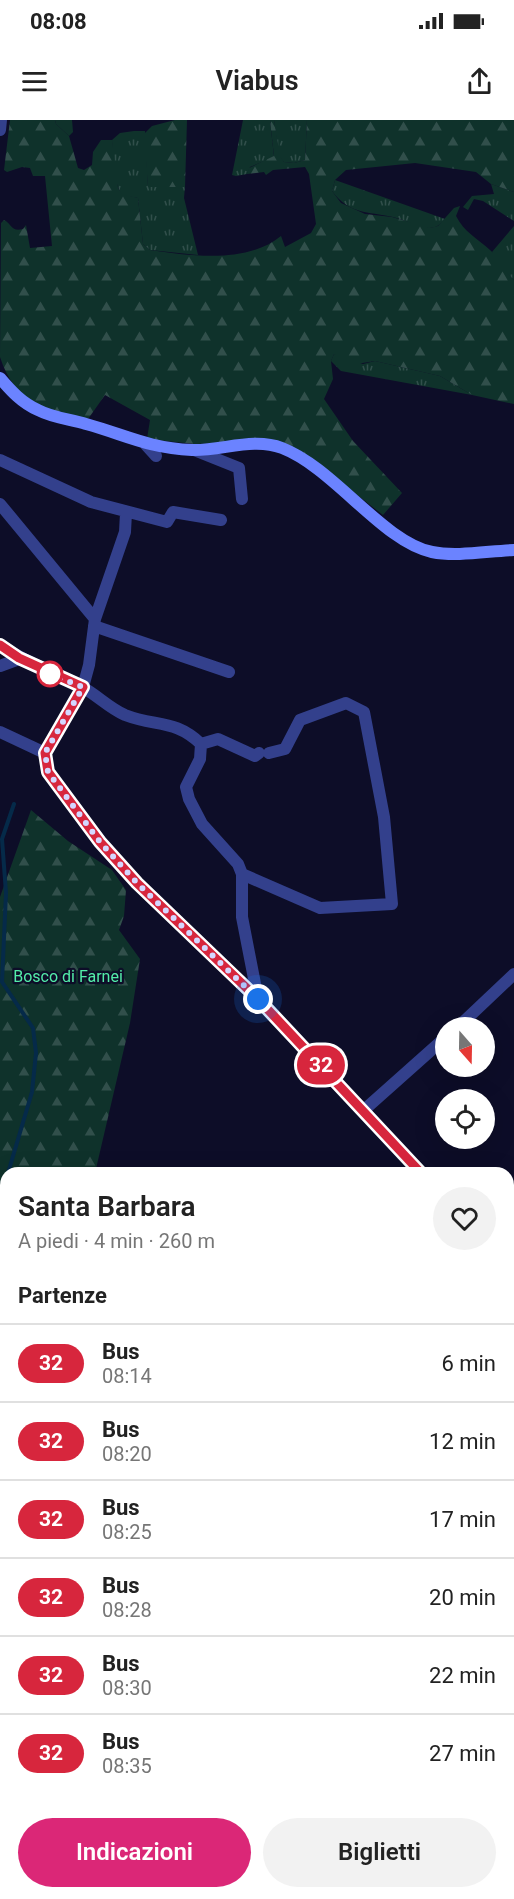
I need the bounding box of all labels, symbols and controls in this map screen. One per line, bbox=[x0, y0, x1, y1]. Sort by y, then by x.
text: 08:08 bbox=[30, 9, 87, 34]
icon: menu bbox=[18, 65, 51, 98]
text: Viabus bbox=[215, 65, 299, 97]
icon: share bbox=[463, 65, 496, 98]
unlabelled marker bbox=[37, 661, 63, 687]
park label: Bosco di Farnei bbox=[13, 967, 123, 986]
your location bbox=[243, 984, 273, 1014]
north arrow bbox=[435, 1017, 495, 1077]
map controls bbox=[435, 1017, 495, 1149]
line badge: 32 bbox=[294, 1046, 348, 1084]
text: 32 bbox=[309, 1053, 333, 1077]
button: locate bbox=[435, 1089, 495, 1149]
button: heart bbox=[433, 1187, 496, 1250]
text: Santa Barbara bbox=[18, 1190, 196, 1223]
text: A piedi · 4 min · 260 m bbox=[18, 1229, 215, 1253]
text: Partenze bbox=[18, 1283, 107, 1308]
text: Bus bbox=[102, 1339, 140, 1364]
text: 32 bbox=[39, 1351, 63, 1375]
text: 6 min bbox=[441, 1351, 496, 1376]
text: 08:14 bbox=[102, 1364, 152, 1388]
text: Bus bbox=[102, 1417, 140, 1442]
text: 32 bbox=[39, 1429, 63, 1453]
text: 12 min bbox=[429, 1429, 496, 1454]
text: 08:20 bbox=[102, 1442, 152, 1466]
text: Bus bbox=[102, 1495, 140, 1520]
text: 32 bbox=[39, 1507, 63, 1531]
text: 17 min bbox=[429, 1507, 496, 1532]
text: 08:25 bbox=[102, 1520, 152, 1544]
text: Bus bbox=[102, 1573, 140, 1598]
text: 32 bbox=[39, 1585, 63, 1609]
text: 20 min bbox=[429, 1585, 496, 1610]
text: 08:28 bbox=[102, 1598, 152, 1622]
text: Bus bbox=[102, 1651, 140, 1676]
text: 32 bbox=[39, 1663, 63, 1687]
text: 22 min bbox=[429, 1663, 496, 1688]
text: 08:30 bbox=[102, 1676, 152, 1700]
text: Bus bbox=[102, 1729, 140, 1754]
text: 32 bbox=[39, 1741, 63, 1765]
text: 27 min bbox=[429, 1741, 496, 1766]
text: 08:35 bbox=[102, 1754, 152, 1778]
button: Indicazioni bbox=[18, 1818, 251, 1887]
button: Biglietti bbox=[263, 1818, 496, 1887]

